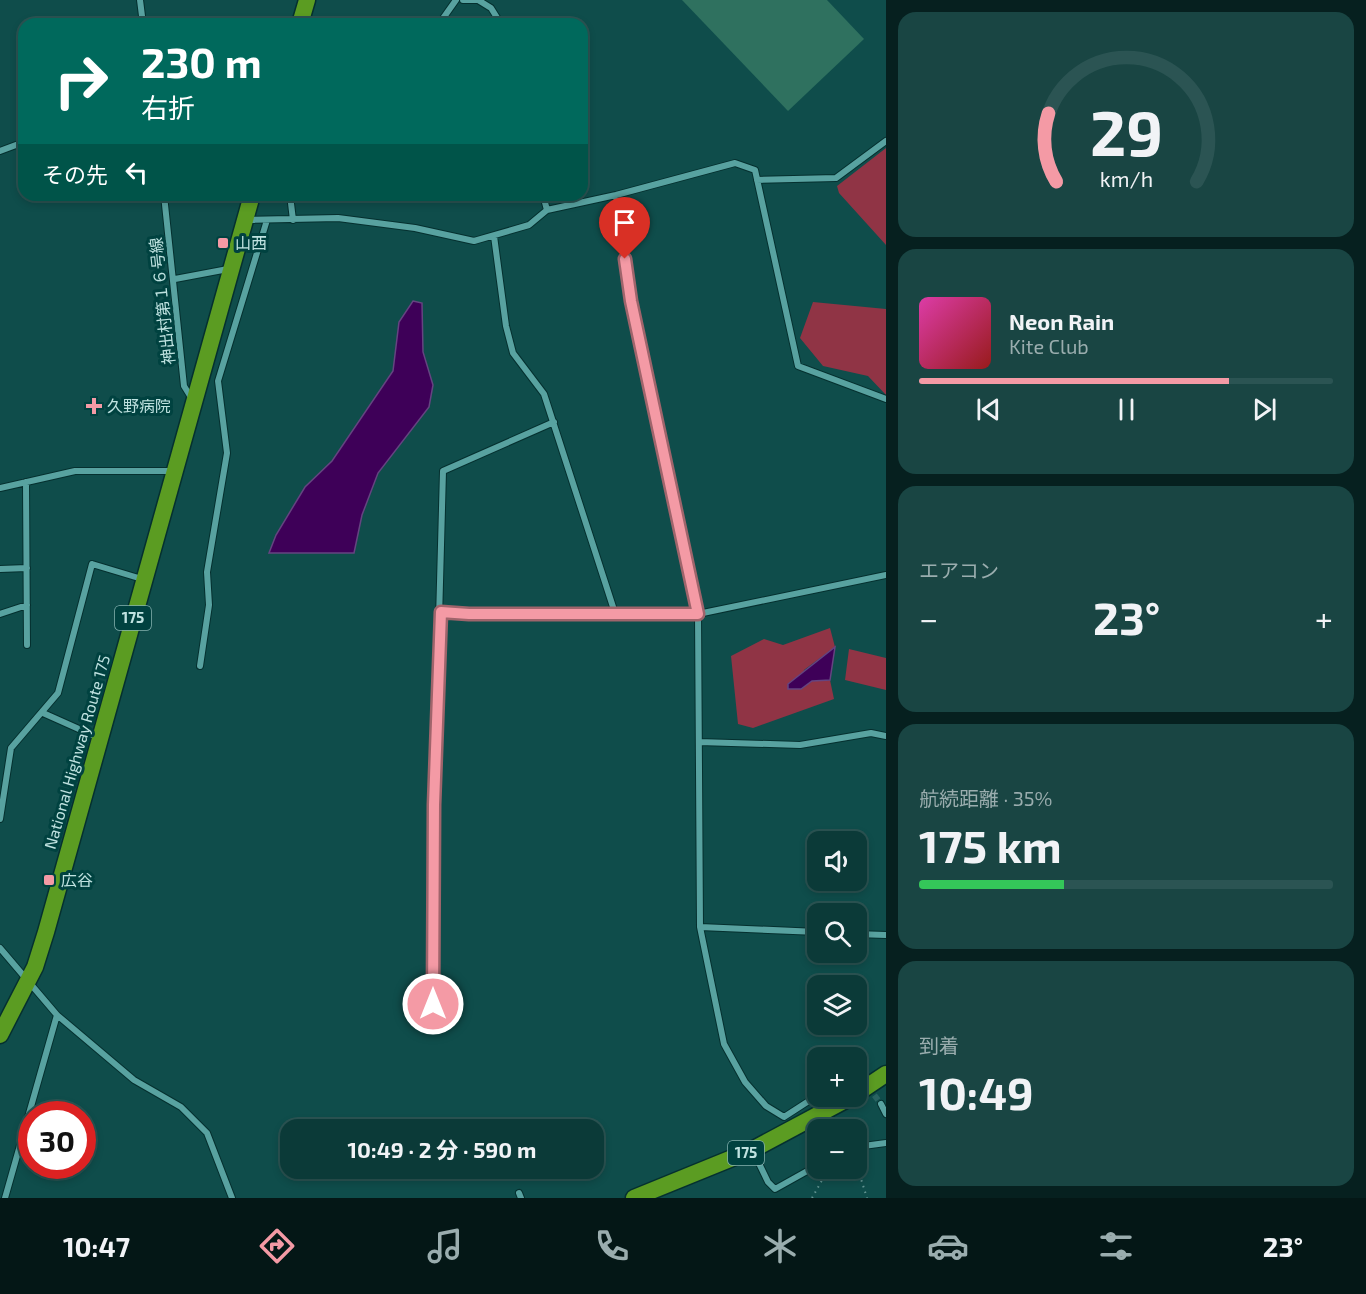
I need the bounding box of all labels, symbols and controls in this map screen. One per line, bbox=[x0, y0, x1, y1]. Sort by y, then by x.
text: 230 m bbox=[141, 36, 262, 86]
icon: right bbox=[42, 42, 120, 120]
text: 右折 bbox=[141, 91, 195, 123]
text: 29 bbox=[1089, 94, 1163, 169]
icon: left bbox=[120, 156, 153, 189]
text: その先 bbox=[42, 161, 108, 187]
text: km/h bbox=[1099, 166, 1153, 191]
pin bbox=[599, 197, 650, 259]
icon: arrive bbox=[608, 206, 641, 239]
place label: 山西 bbox=[235, 233, 267, 252]
street label: 神出村第１６号線 bbox=[145, 236, 178, 366]
marker: 山西 bbox=[216, 236, 230, 250]
text: Neon Rain bbox=[1009, 308, 1114, 334]
text: Kite Club bbox=[1009, 334, 1089, 358]
icon: previous bbox=[972, 393, 1005, 426]
icon: pause bbox=[1110, 393, 1143, 426]
icon: next bbox=[1248, 393, 1281, 426]
place label: 久野病院 bbox=[107, 396, 171, 415]
marker: 久野病院 bbox=[85, 397, 103, 415]
text: エアコン bbox=[919, 558, 999, 582]
text: 23° bbox=[1093, 590, 1160, 644]
text: − bbox=[919, 598, 938, 638]
text: + bbox=[1315, 598, 1333, 638]
road number: 175 bbox=[115, 606, 151, 630]
street label: National Highway Route 175 bbox=[40, 653, 113, 851]
text: 航続距離 · 35% bbox=[919, 786, 1052, 810]
text: 175 km bbox=[919, 818, 1062, 872]
map controls bbox=[807, 831, 867, 1179]
button: sound bbox=[807, 831, 867, 891]
place label: 広谷 bbox=[61, 870, 93, 889]
marker: 広谷 bbox=[42, 873, 56, 887]
button: search bbox=[807, 903, 867, 963]
position arrow bbox=[401, 972, 465, 1036]
button: layers bbox=[807, 975, 867, 1035]
text: 到着 bbox=[919, 1033, 959, 1057]
button: + bbox=[807, 1047, 867, 1107]
text: 10:49 bbox=[919, 1065, 1034, 1119]
speed limit sign: 30 bbox=[18, 1101, 96, 1179]
button: − bbox=[807, 1119, 867, 1179]
text: 10:49 · 2 分 · 590 m bbox=[348, 1136, 536, 1162]
road number: 175 bbox=[728, 1141, 764, 1165]
icon: directions bbox=[256, 1225, 298, 1267]
icon: music bbox=[424, 1225, 466, 1267]
icon: phone bbox=[591, 1225, 633, 1267]
icon: climate bbox=[759, 1225, 801, 1267]
icon: car bbox=[927, 1225, 969, 1267]
icon: filters bbox=[1095, 1225, 1137, 1267]
text: 10:47 bbox=[63, 1230, 130, 1262]
text: 23° bbox=[1263, 1230, 1303, 1262]

